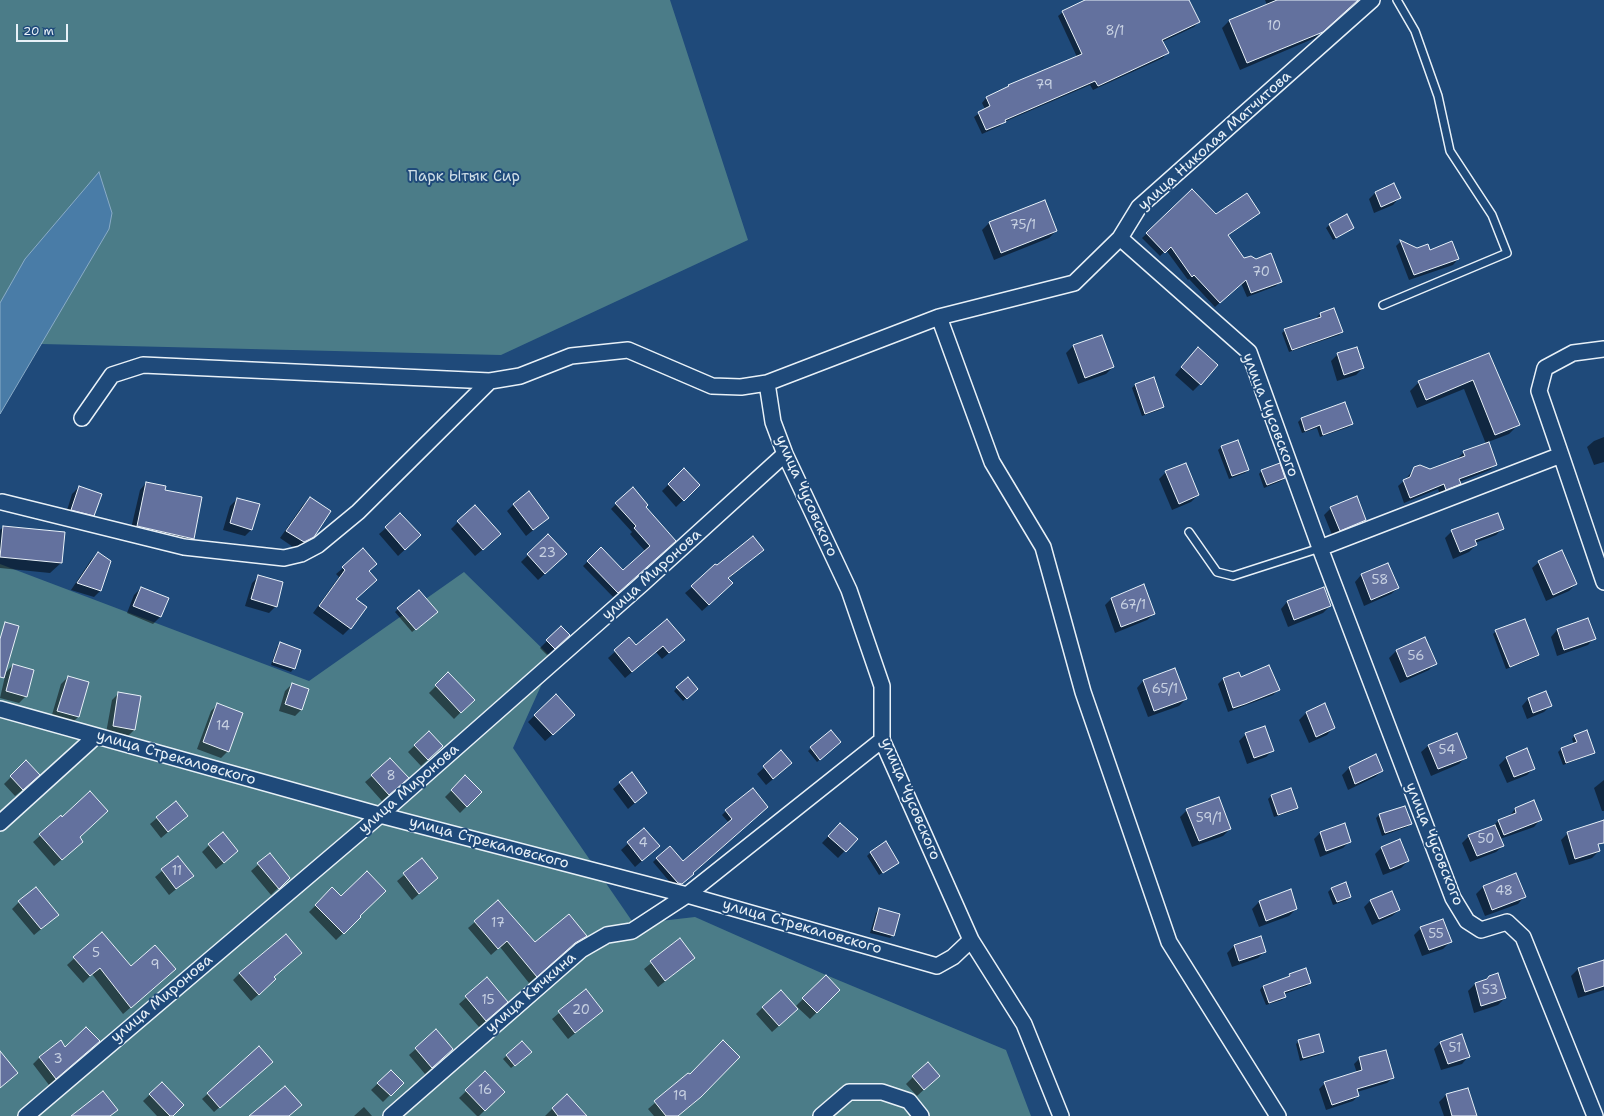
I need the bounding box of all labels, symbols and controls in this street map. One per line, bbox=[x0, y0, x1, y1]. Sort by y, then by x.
scale bar bbox=[18, 16, 70, 42]
house number: 10 bbox=[1267, 19, 1281, 35]
text: 20 m bbox=[23, 23, 54, 39]
house number: 8/1 bbox=[1106, 24, 1124, 40]
street label: улица Николая Матчитова bbox=[1135, 67, 1295, 215]
house number: 79 bbox=[1035, 78, 1053, 94]
park label: Парк Ытык Сир bbox=[408, 168, 520, 186]
house number: 75/1 bbox=[1010, 218, 1036, 234]
house number: 70 bbox=[1252, 265, 1270, 281]
street label: улица Чусовского bbox=[1238, 351, 1302, 479]
street label: улица Чусовского bbox=[771, 432, 841, 560]
street label: улица Миронова bbox=[599, 526, 705, 624]
house number: 23 bbox=[538, 546, 556, 562]
house number: 58 bbox=[1372, 573, 1388, 589]
house number: 67/1 bbox=[1120, 598, 1146, 614]
house number: 56 bbox=[1408, 649, 1424, 665]
house number: 65/1 bbox=[1152, 682, 1178, 698]
house number: 14 bbox=[216, 719, 230, 735]
street label: улица Стрекаловского bbox=[94, 727, 258, 789]
street label: улица Чусовского bbox=[876, 735, 944, 863]
street label: улица Миронова bbox=[355, 740, 463, 838]
house number: 54 bbox=[1439, 743, 1455, 759]
house number: 8 bbox=[386, 769, 396, 785]
street label: улица Чусовского bbox=[1401, 780, 1467, 908]
house number: 59/1 bbox=[1196, 811, 1222, 827]
street label: улица Стрекаловского bbox=[407, 813, 571, 873]
house number: 50 bbox=[1478, 832, 1494, 848]
house number: 4 bbox=[638, 836, 648, 852]
house number: 11 bbox=[172, 864, 182, 880]
house number: 48 bbox=[1495, 884, 1513, 900]
street label: улица Стрекаловского bbox=[720, 896, 884, 958]
house number: 17 bbox=[491, 916, 505, 932]
house number: 55 bbox=[1428, 927, 1444, 943]
house number: 5 bbox=[92, 946, 100, 962]
street label: улица Кычкина bbox=[482, 949, 580, 1037]
street label: улица Миронова bbox=[107, 951, 217, 1047]
house number: 9 bbox=[150, 958, 160, 974]
house number: 53 bbox=[1482, 983, 1498, 999]
house number: 15 bbox=[481, 993, 495, 1009]
house number: 20 bbox=[572, 1003, 590, 1019]
house number: 51 bbox=[1449, 1041, 1461, 1057]
house number: 3 bbox=[53, 1052, 63, 1068]
house number: 16 bbox=[478, 1083, 492, 1099]
house number: 19 bbox=[673, 1089, 687, 1105]

